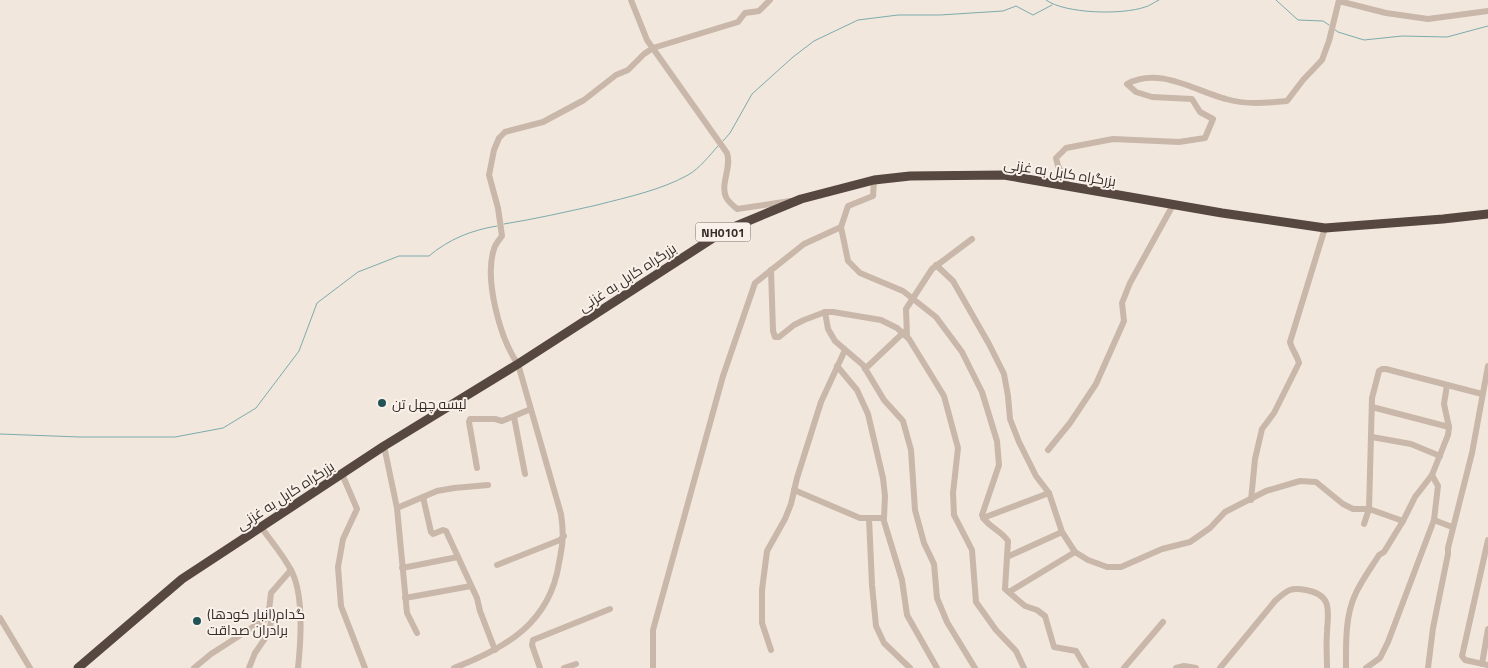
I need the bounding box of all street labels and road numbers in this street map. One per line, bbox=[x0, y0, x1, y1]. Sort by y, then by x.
street label: بزرگراه کابل به غزنی bbox=[1002, 153, 1118, 191]
road number: NH0101 bbox=[696, 222, 750, 242]
street label: بزرگراه کابل به غزنی bbox=[574, 237, 680, 317]
street label: بزرگراه کابل به غزنی bbox=[232, 455, 338, 535]

